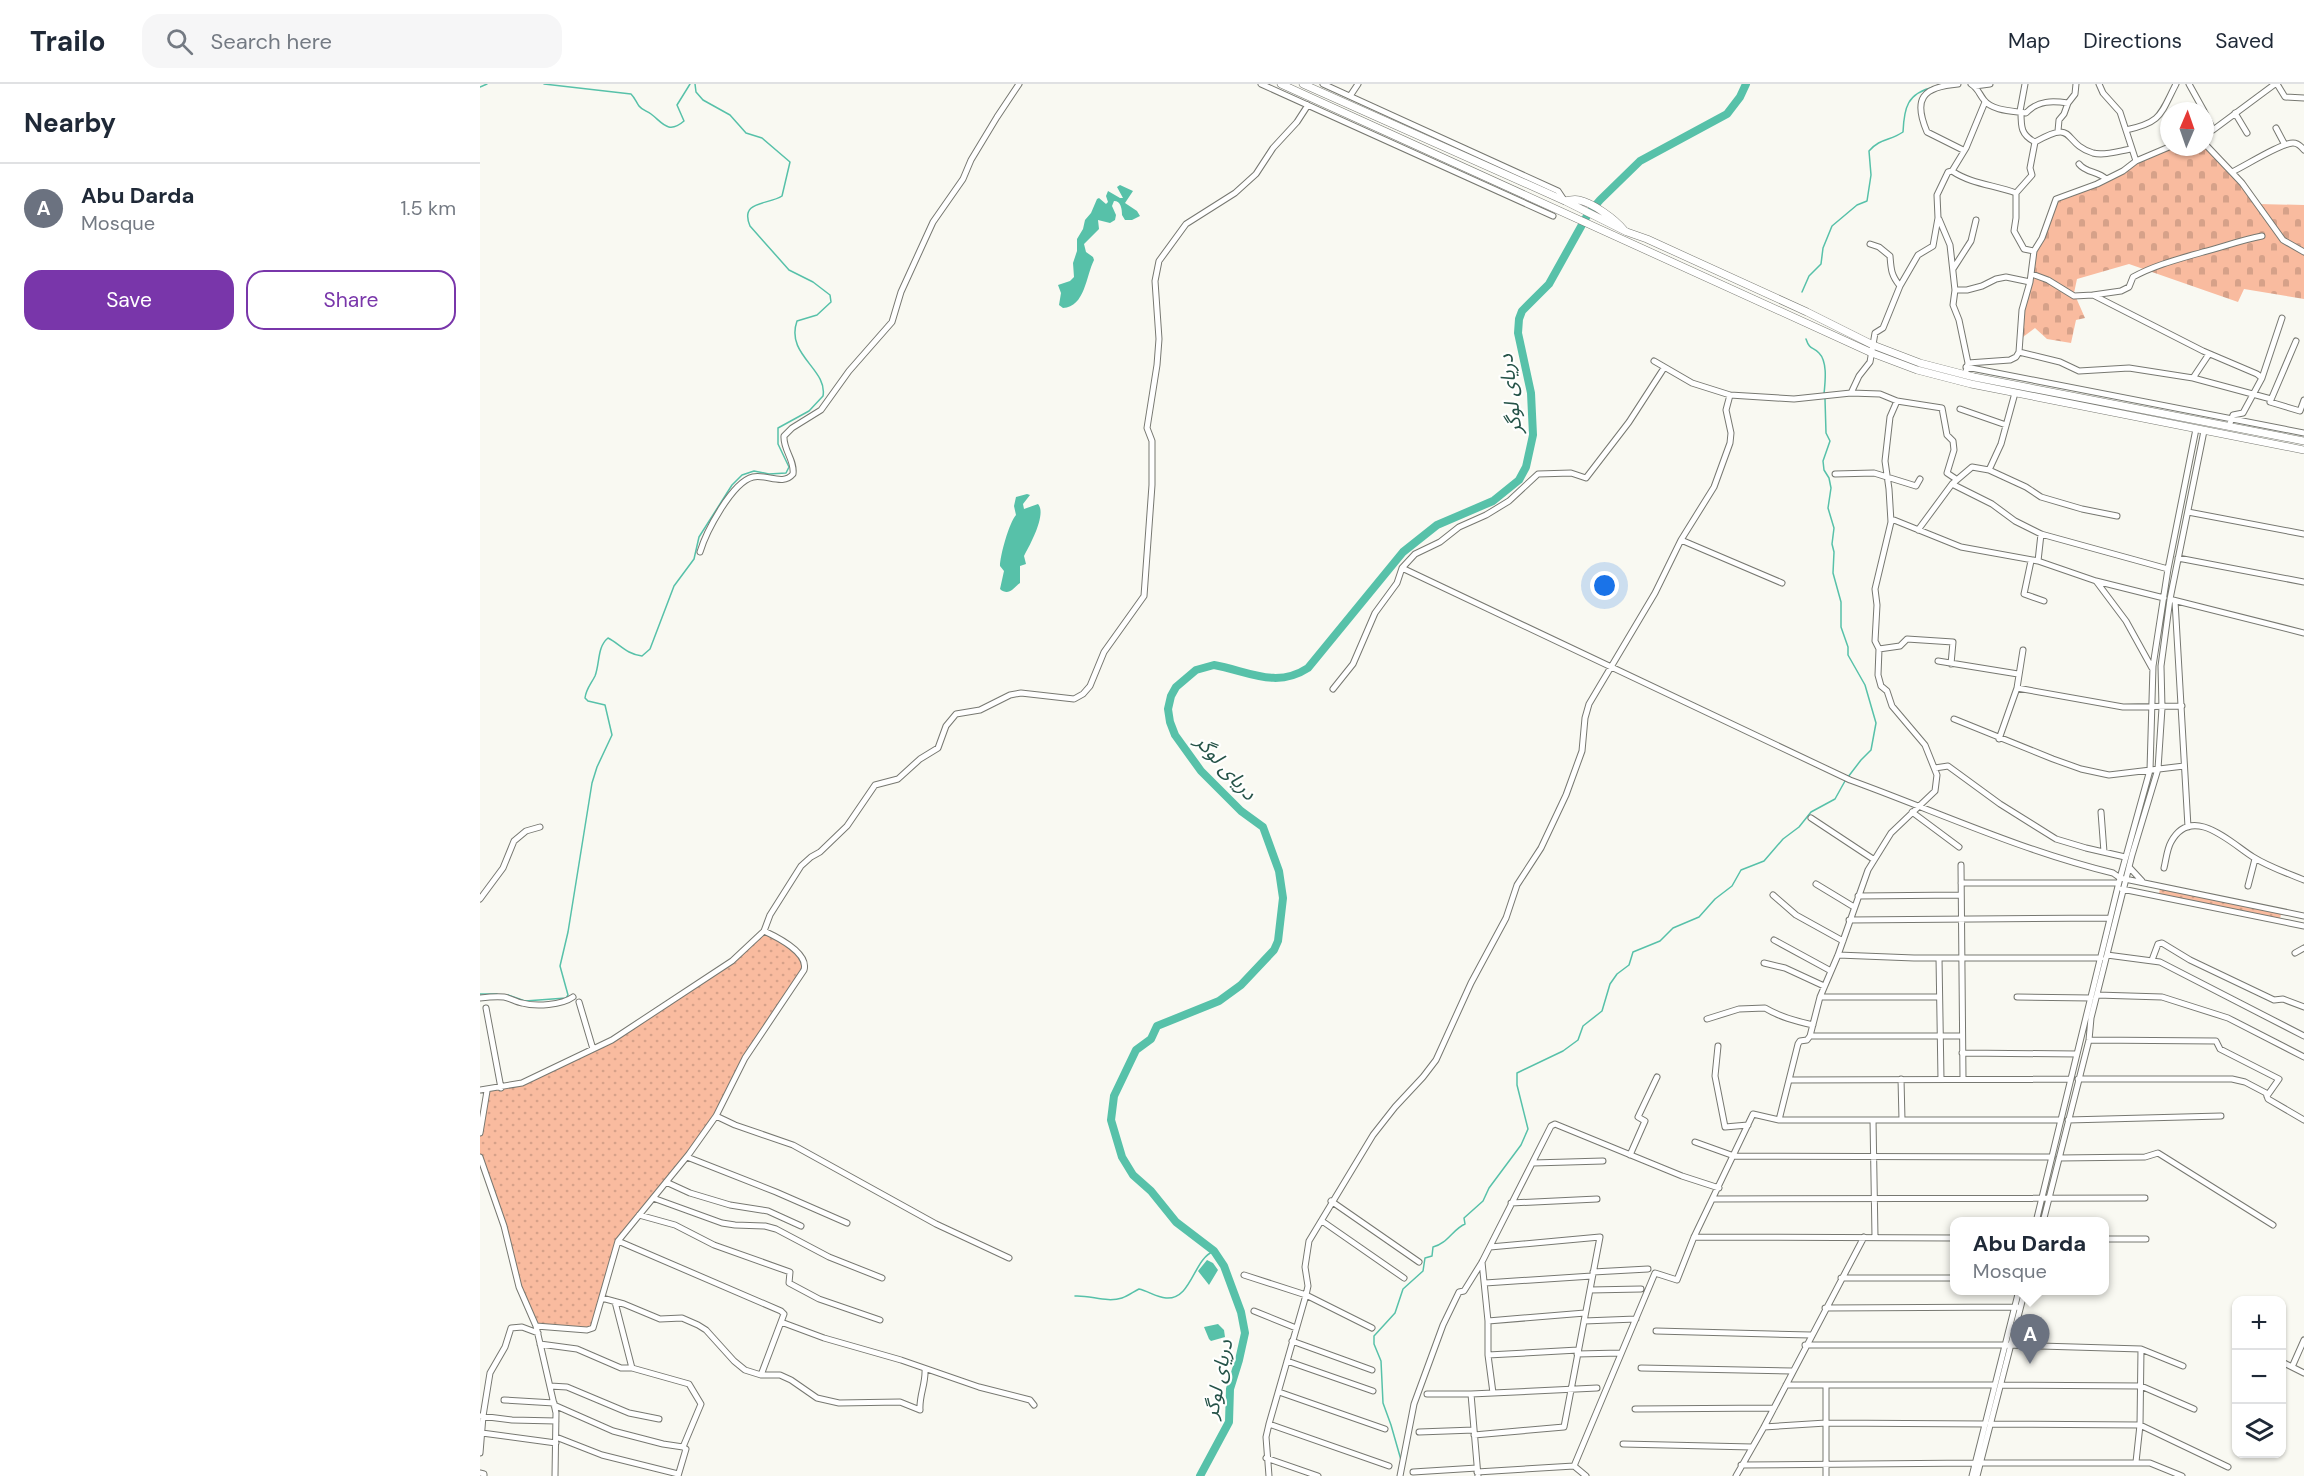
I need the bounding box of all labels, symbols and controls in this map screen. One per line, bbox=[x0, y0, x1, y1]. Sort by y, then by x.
search box bbox=[142, 14, 562, 68]
text: Trailo bbox=[30, 23, 106, 60]
icon: search bbox=[163, 25, 196, 58]
text: Search here bbox=[211, 27, 332, 56]
text: Map bbox=[2008, 27, 2050, 55]
text: Directions bbox=[2083, 27, 2182, 55]
text: Saved bbox=[2215, 27, 2274, 55]
north arrow bbox=[2160, 102, 2214, 156]
text: Nearby bbox=[24, 106, 116, 140]
text: Abu Darda bbox=[81, 181, 194, 210]
text: A bbox=[36, 195, 51, 221]
text: 1.5 km bbox=[400, 195, 456, 221]
text: Mosque bbox=[81, 210, 155, 236]
button: Save bbox=[24, 270, 234, 330]
button: Share bbox=[246, 270, 456, 330]
water label: دریای لوگر bbox=[1492, 352, 1528, 437]
your location bbox=[1590, 571, 1619, 600]
water label: دریای لوگر bbox=[1188, 727, 1263, 806]
popup bbox=[1950, 1217, 2109, 1295]
text: Abu Darda bbox=[1973, 1229, 2086, 1258]
text: Mosque bbox=[1973, 1258, 2047, 1284]
map controls bbox=[2232, 1296, 2286, 1458]
button: + bbox=[2232, 1296, 2286, 1350]
pin: A bbox=[2010, 1314, 2050, 1364]
water label: دریای لوگر bbox=[1197, 1337, 1238, 1423]
button: − bbox=[2232, 1350, 2286, 1404]
button: layers bbox=[2232, 1404, 2286, 1458]

